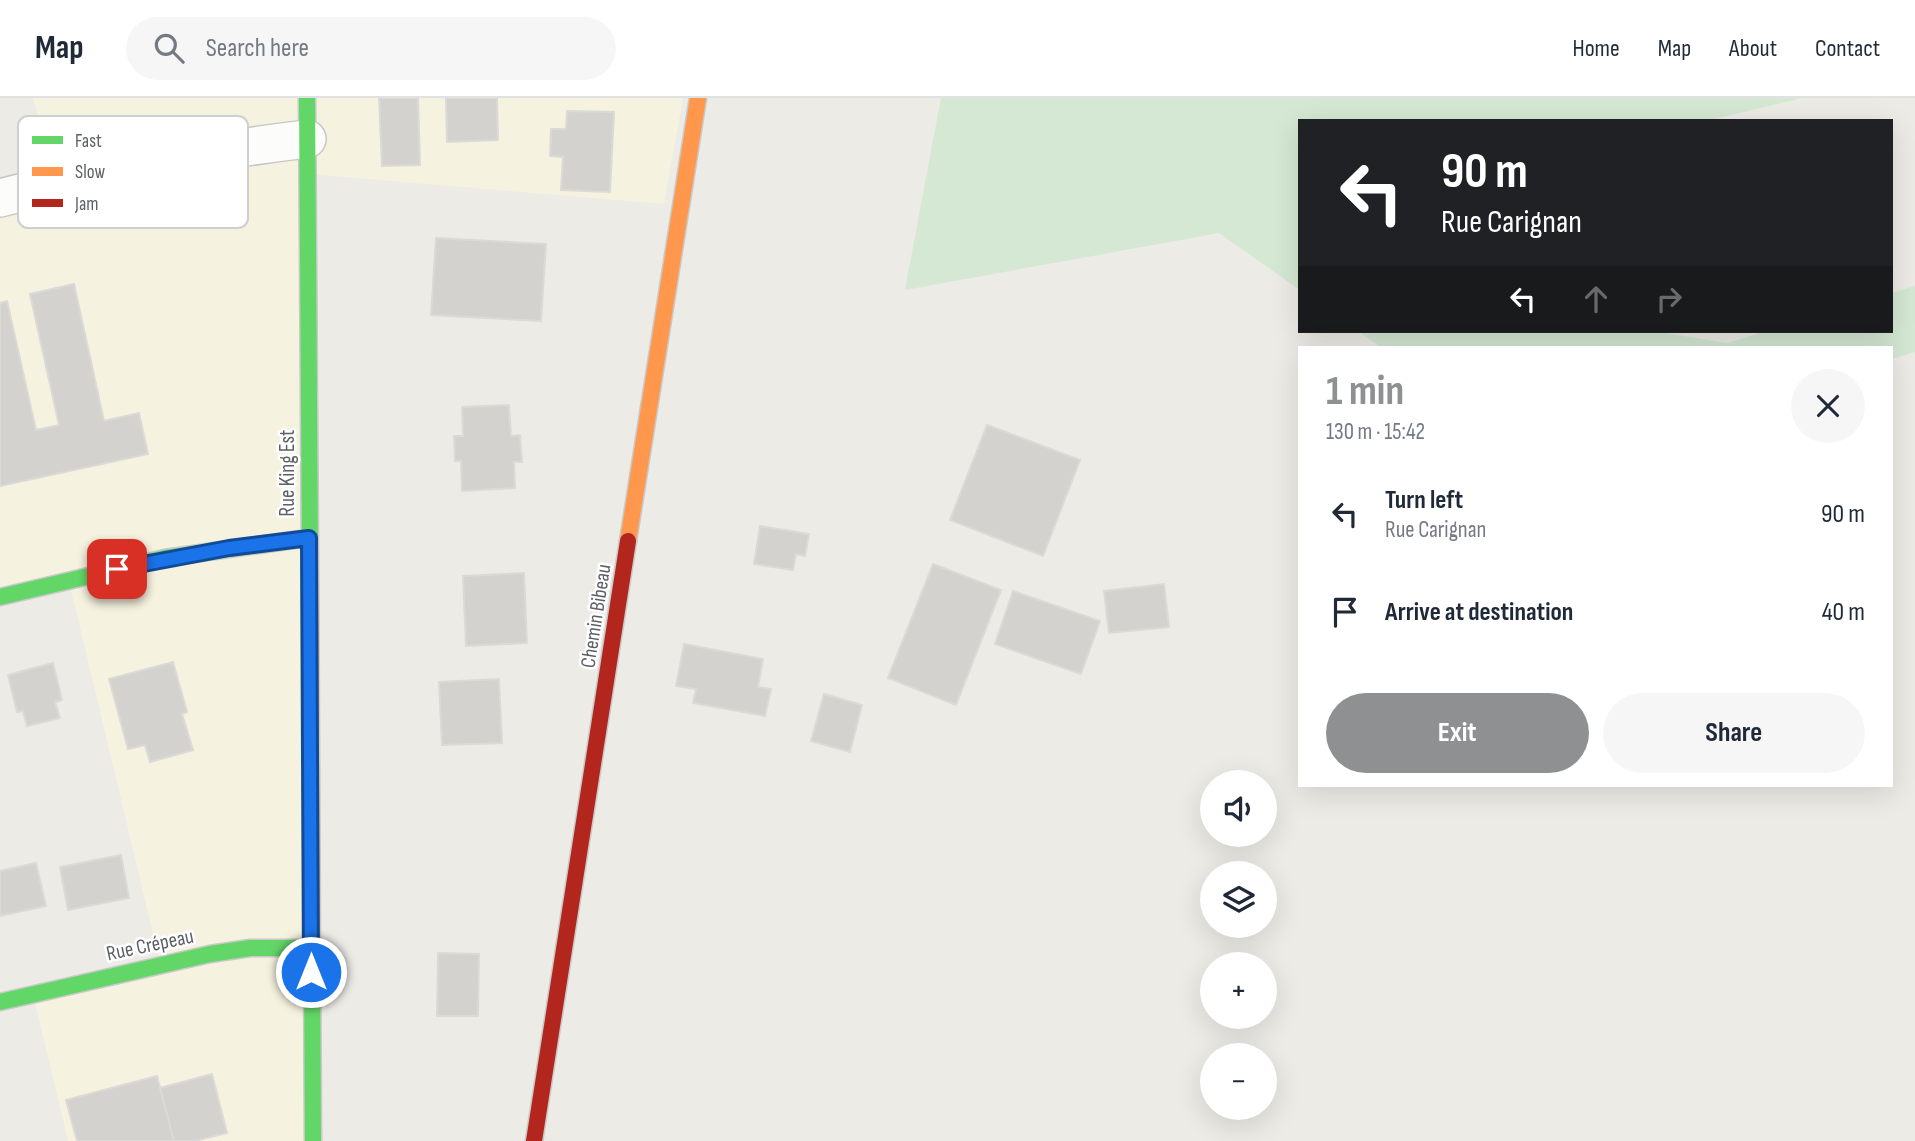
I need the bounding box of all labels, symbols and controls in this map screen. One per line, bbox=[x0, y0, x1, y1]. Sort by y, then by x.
search box bbox=[126, 17, 616, 80]
text: Map bbox=[35, 28, 84, 68]
icon: search bbox=[150, 29, 188, 67]
text: Search here bbox=[206, 33, 309, 64]
text: Home bbox=[1572, 34, 1620, 63]
text: Map bbox=[1658, 34, 1691, 63]
text: About bbox=[1729, 34, 1777, 63]
text: Contact bbox=[1815, 34, 1880, 63]
legend bbox=[18, 116, 248, 228]
text: Fast bbox=[75, 130, 102, 153]
text: 90 m bbox=[1441, 143, 1528, 202]
icon: left bbox=[1326, 147, 1417, 238]
text: Slow bbox=[75, 161, 105, 184]
text: Jam bbox=[74, 193, 98, 216]
text: Rue Carignan bbox=[1441, 203, 1582, 242]
icon: left bbox=[1504, 280, 1542, 318]
icon: ahead bbox=[1577, 280, 1615, 318]
icon: right bbox=[1650, 280, 1688, 318]
text: 1 min bbox=[1326, 366, 1404, 417]
button: close bbox=[1791, 369, 1865, 443]
text: 130 m · 15:42 bbox=[1326, 418, 1425, 446]
street label: Rue King Est bbox=[275, 429, 300, 517]
text: Turn left bbox=[1385, 485, 1463, 516]
icon: left bbox=[1326, 495, 1364, 533]
text: 90 m bbox=[1821, 499, 1865, 530]
text: Rue Carignan bbox=[1385, 516, 1486, 544]
pin bbox=[87, 539, 147, 599]
icon: arrive bbox=[98, 550, 136, 588]
street label: Chemin Bibeau bbox=[575, 562, 617, 670]
icon: arrive bbox=[1326, 593, 1364, 631]
text: Arrive at destination bbox=[1385, 597, 1573, 628]
text: 40 m bbox=[1822, 597, 1865, 628]
button: Exit bbox=[1326, 693, 1589, 773]
button: Share bbox=[1603, 693, 1865, 773]
map controls bbox=[1200, 770, 1277, 1120]
button: sound bbox=[1200, 770, 1277, 847]
button: layers bbox=[1200, 861, 1277, 938]
street label: Rue Crépeau bbox=[104, 924, 196, 966]
position arrow bbox=[274, 935, 348, 1009]
button: + bbox=[1200, 952, 1277, 1029]
button: − bbox=[1200, 1043, 1277, 1120]

